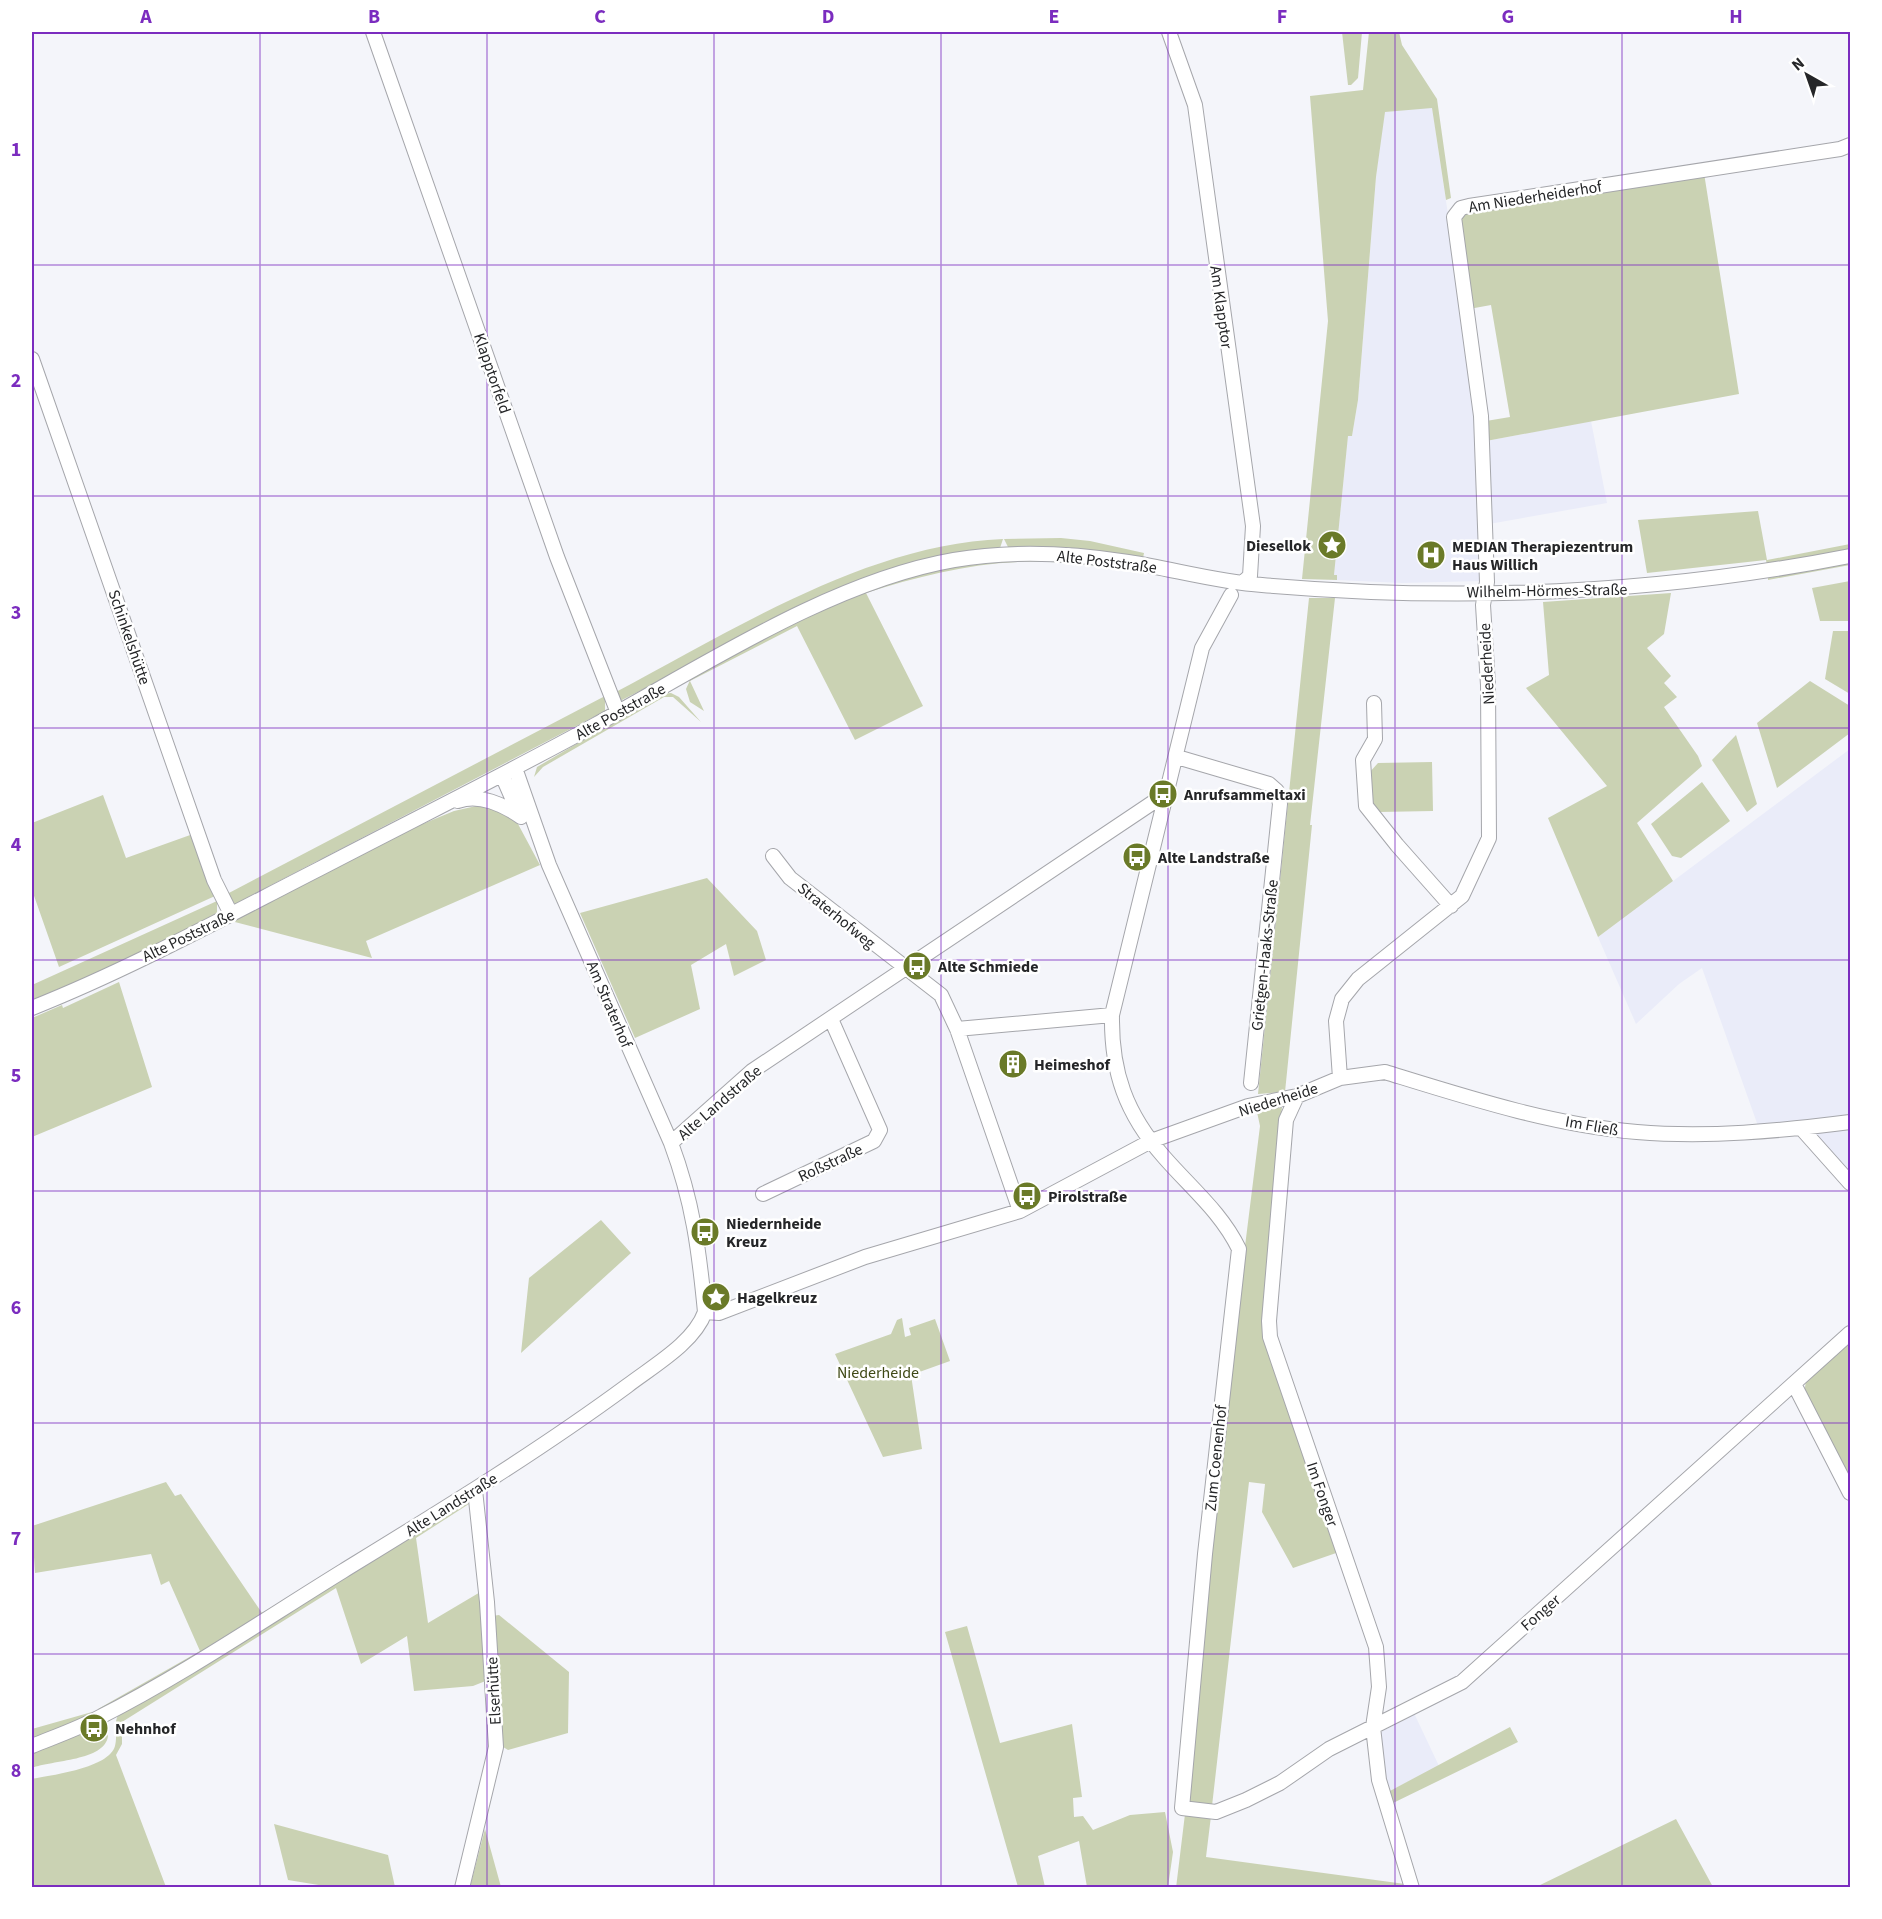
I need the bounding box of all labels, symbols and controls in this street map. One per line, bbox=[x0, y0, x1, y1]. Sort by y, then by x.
text: A bbox=[139, 3, 152, 31]
text: B bbox=[368, 3, 380, 31]
text: C bbox=[594, 3, 606, 31]
text: D bbox=[822, 3, 834, 31]
text: E bbox=[1049, 3, 1059, 31]
text: F bbox=[1277, 3, 1287, 31]
text: G bbox=[1502, 3, 1514, 31]
text: H bbox=[1729, 3, 1743, 31]
north arrow bbox=[1777, 45, 1837, 105]
text: N bbox=[1787, 52, 1809, 76]
text: 1 bbox=[11, 136, 21, 164]
street label: Am Niederheiderhof bbox=[1467, 175, 1605, 218]
street label: Am Klapptor bbox=[1204, 264, 1238, 350]
street label: Klapptorfeld bbox=[468, 330, 516, 416]
text: 2 bbox=[11, 367, 21, 395]
place icon: Diesellok bbox=[1316, 529, 1348, 561]
place label: Diesellok bbox=[1246, 535, 1311, 557]
place label: MEDIAN Therapiezentrum Haus Willich bbox=[1452, 536, 1633, 576]
hospital icon: MEDIAN Therapiezentrum Haus Willich bbox=[1415, 539, 1447, 571]
street label: Alte Poststraße bbox=[1056, 545, 1158, 579]
street label: Wilhelm-Hörmes-Straße bbox=[1466, 579, 1628, 603]
street label: Schinkelshütte bbox=[103, 587, 156, 688]
text: 3 bbox=[11, 599, 21, 627]
street label: Niederheide bbox=[1474, 622, 1500, 705]
street label: Alte Poststraße bbox=[571, 678, 670, 746]
bus stop icon: Anrufsammeltaxi bbox=[1147, 778, 1179, 810]
place label: Anrufsammeltaxi bbox=[1183, 784, 1306, 806]
text: 4 bbox=[11, 831, 22, 859]
bus stop icon: Alte Landstraße bbox=[1121, 841, 1153, 873]
place label: Alte Landstraße bbox=[1157, 847, 1270, 869]
street label: Straterhofweg bbox=[793, 877, 880, 954]
street label: Grietgen-Haaks-Straße bbox=[1246, 878, 1284, 1032]
street label: Alte Poststraße bbox=[139, 904, 238, 968]
bus stop icon: Alte Schmiede bbox=[901, 950, 933, 982]
place label: Alte Schmiede bbox=[937, 956, 1038, 978]
street label: Am Straterhof bbox=[581, 958, 638, 1052]
building icon: Heimeshof bbox=[997, 1048, 1029, 1080]
place label: Heimeshof bbox=[1034, 1054, 1111, 1076]
street label: Alte Landstraße bbox=[673, 1060, 766, 1145]
text: 5 bbox=[11, 1062, 21, 1090]
street label: Niederheide bbox=[1236, 1077, 1321, 1122]
street label: Im Fließ bbox=[1563, 1110, 1620, 1141]
street label: Roßstraße bbox=[794, 1138, 866, 1187]
bus stop icon: Pirolstraße bbox=[1011, 1180, 1043, 1212]
place label: Pirolstraße bbox=[1048, 1186, 1127, 1208]
place label: Niedernheide Kreuz bbox=[726, 1213, 822, 1253]
bus stop icon: Niedernheide Kreuz bbox=[689, 1216, 721, 1248]
place icon: Hagelkreuz bbox=[700, 1281, 732, 1313]
place label: Hagelkreuz bbox=[737, 1287, 817, 1309]
text: 6 bbox=[11, 1294, 21, 1322]
park label: Niederheide bbox=[837, 1362, 919, 1384]
street label: Zum Coenenhof bbox=[1199, 1403, 1233, 1512]
street label: Im Fonger bbox=[1301, 1459, 1344, 1530]
street label: Alte Landstraße bbox=[401, 1468, 502, 1542]
text: 7 bbox=[11, 1525, 21, 1553]
street label: Fonger bbox=[1516, 1589, 1566, 1636]
street label: Elserhütte bbox=[481, 1656, 507, 1726]
bus stop icon: Nehnhof bbox=[78, 1712, 110, 1744]
place label: Nehnhof bbox=[115, 1718, 176, 1740]
text: 8 bbox=[11, 1757, 21, 1785]

